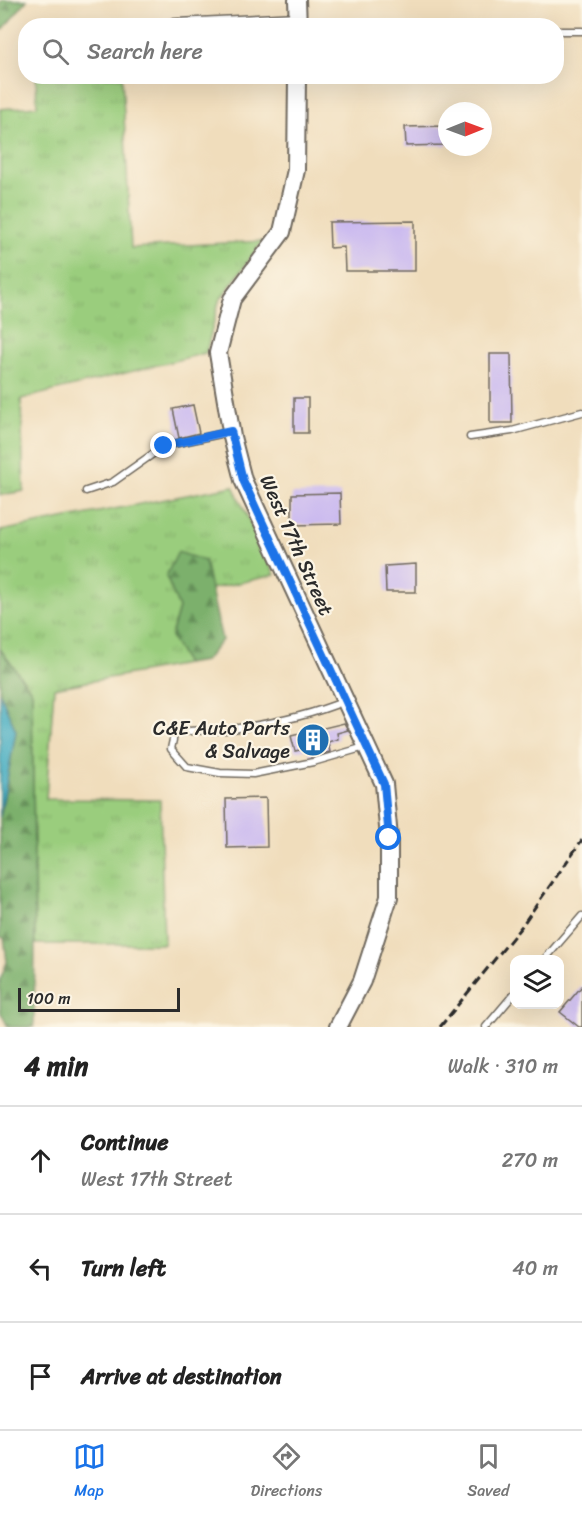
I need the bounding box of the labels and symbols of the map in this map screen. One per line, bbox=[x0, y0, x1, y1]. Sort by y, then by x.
north arrow bbox=[438, 102, 492, 156]
route end bbox=[150, 432, 176, 458]
street label: West 17th Street bbox=[250, 469, 343, 622]
place label: C&E Auto Parts & Salvage bbox=[153, 711, 291, 769]
building icon: C&E Auto Parts & Salvage bbox=[295, 722, 331, 758]
route start bbox=[375, 824, 401, 850]
scale bar bbox=[18, 985, 180, 1012]

